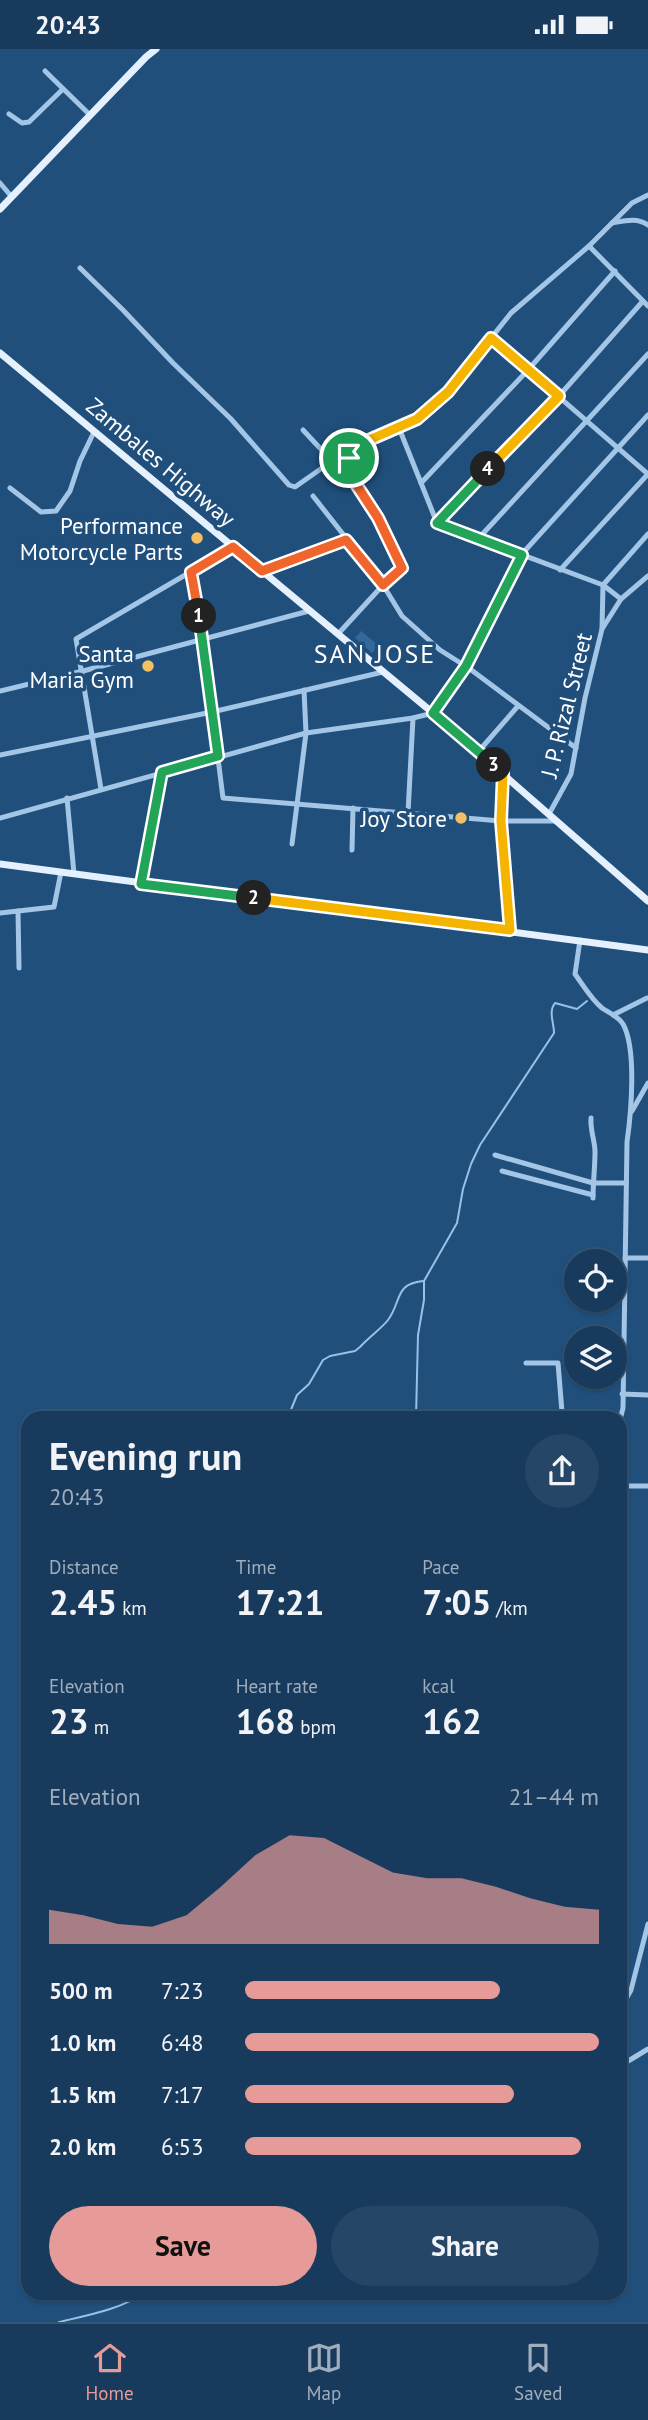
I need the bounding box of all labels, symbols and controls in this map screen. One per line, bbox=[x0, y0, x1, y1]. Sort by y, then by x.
text: 20:43 bbox=[35, 8, 101, 41]
street label: Zambales Highway bbox=[81, 391, 242, 533]
pin bbox=[319, 428, 379, 488]
icon: arrive bbox=[330, 439, 368, 477]
pin: 4 bbox=[470, 451, 505, 487]
text: 4 bbox=[482, 456, 493, 480]
place label: Performance Motorcycle Parts bbox=[20, 511, 183, 566]
marker: Performance Motorcycle Parts bbox=[189, 530, 205, 546]
pin: 1 bbox=[182, 599, 216, 633]
text: 1 bbox=[193, 603, 204, 627]
street label: J. P. Rizal Street bbox=[534, 629, 598, 781]
district label: SAN JOSE bbox=[314, 637, 436, 670]
place label: Santa Maria Gym bbox=[29, 639, 134, 694]
marker: Santa Maria Gym bbox=[140, 658, 156, 674]
pin: 3 bbox=[476, 747, 512, 783]
text: 3 bbox=[488, 752, 499, 776]
place label: Joy Store bbox=[360, 804, 447, 833]
marker: Joy Store bbox=[453, 810, 469, 826]
pin: 2 bbox=[236, 881, 272, 915]
text: 2 bbox=[248, 885, 259, 909]
map controls bbox=[564, 1249, 627, 1389]
button: locate bbox=[564, 1249, 627, 1312]
button: layers bbox=[564, 1326, 627, 1389]
text: Evening run bbox=[49, 1431, 242, 1480]
button: share bbox=[525, 1434, 599, 1508]
text: 20:43 bbox=[49, 1482, 104, 1511]
text: Distance bbox=[49, 1555, 119, 1579]
text: Time bbox=[236, 1555, 276, 1579]
text: Pace bbox=[422, 1555, 460, 1579]
text: 2.45 bbox=[49, 1579, 117, 1625]
text: 17:21 bbox=[236, 1579, 324, 1625]
text: 7:05 bbox=[422, 1579, 491, 1625]
text: km bbox=[117, 1596, 147, 1620]
text: /km bbox=[491, 1596, 528, 1620]
text: Elevation bbox=[49, 1674, 125, 1698]
text: Heart rate bbox=[236, 1674, 318, 1698]
text: kcal bbox=[422, 1674, 455, 1698]
text: 23 bbox=[49, 1698, 89, 1744]
text: 168 bbox=[236, 1698, 295, 1744]
text: 162 bbox=[422, 1698, 482, 1744]
text: m bbox=[89, 1715, 109, 1739]
text: bpm bbox=[295, 1715, 336, 1739]
text: Elevation bbox=[49, 1782, 141, 1811]
text: 21–44 m bbox=[509, 1782, 599, 1811]
text: 500 m bbox=[49, 1976, 112, 2005]
text: 7:23 bbox=[161, 1976, 204, 2005]
text: 1.0 km bbox=[49, 2028, 116, 2057]
text: 6:48 bbox=[161, 2028, 204, 2057]
text: 1.5 km bbox=[49, 2080, 116, 2109]
text: 7:17 bbox=[161, 2080, 204, 2109]
text: 2.0 km bbox=[49, 2132, 116, 2161]
text: 6:53 bbox=[161, 2132, 204, 2161]
button: Save bbox=[49, 2206, 317, 2286]
button: Share bbox=[331, 2206, 599, 2286]
tab: Home bbox=[86, 2339, 134, 2405]
tab: Map bbox=[305, 2339, 343, 2405]
tab: Saved bbox=[514, 2339, 562, 2405]

